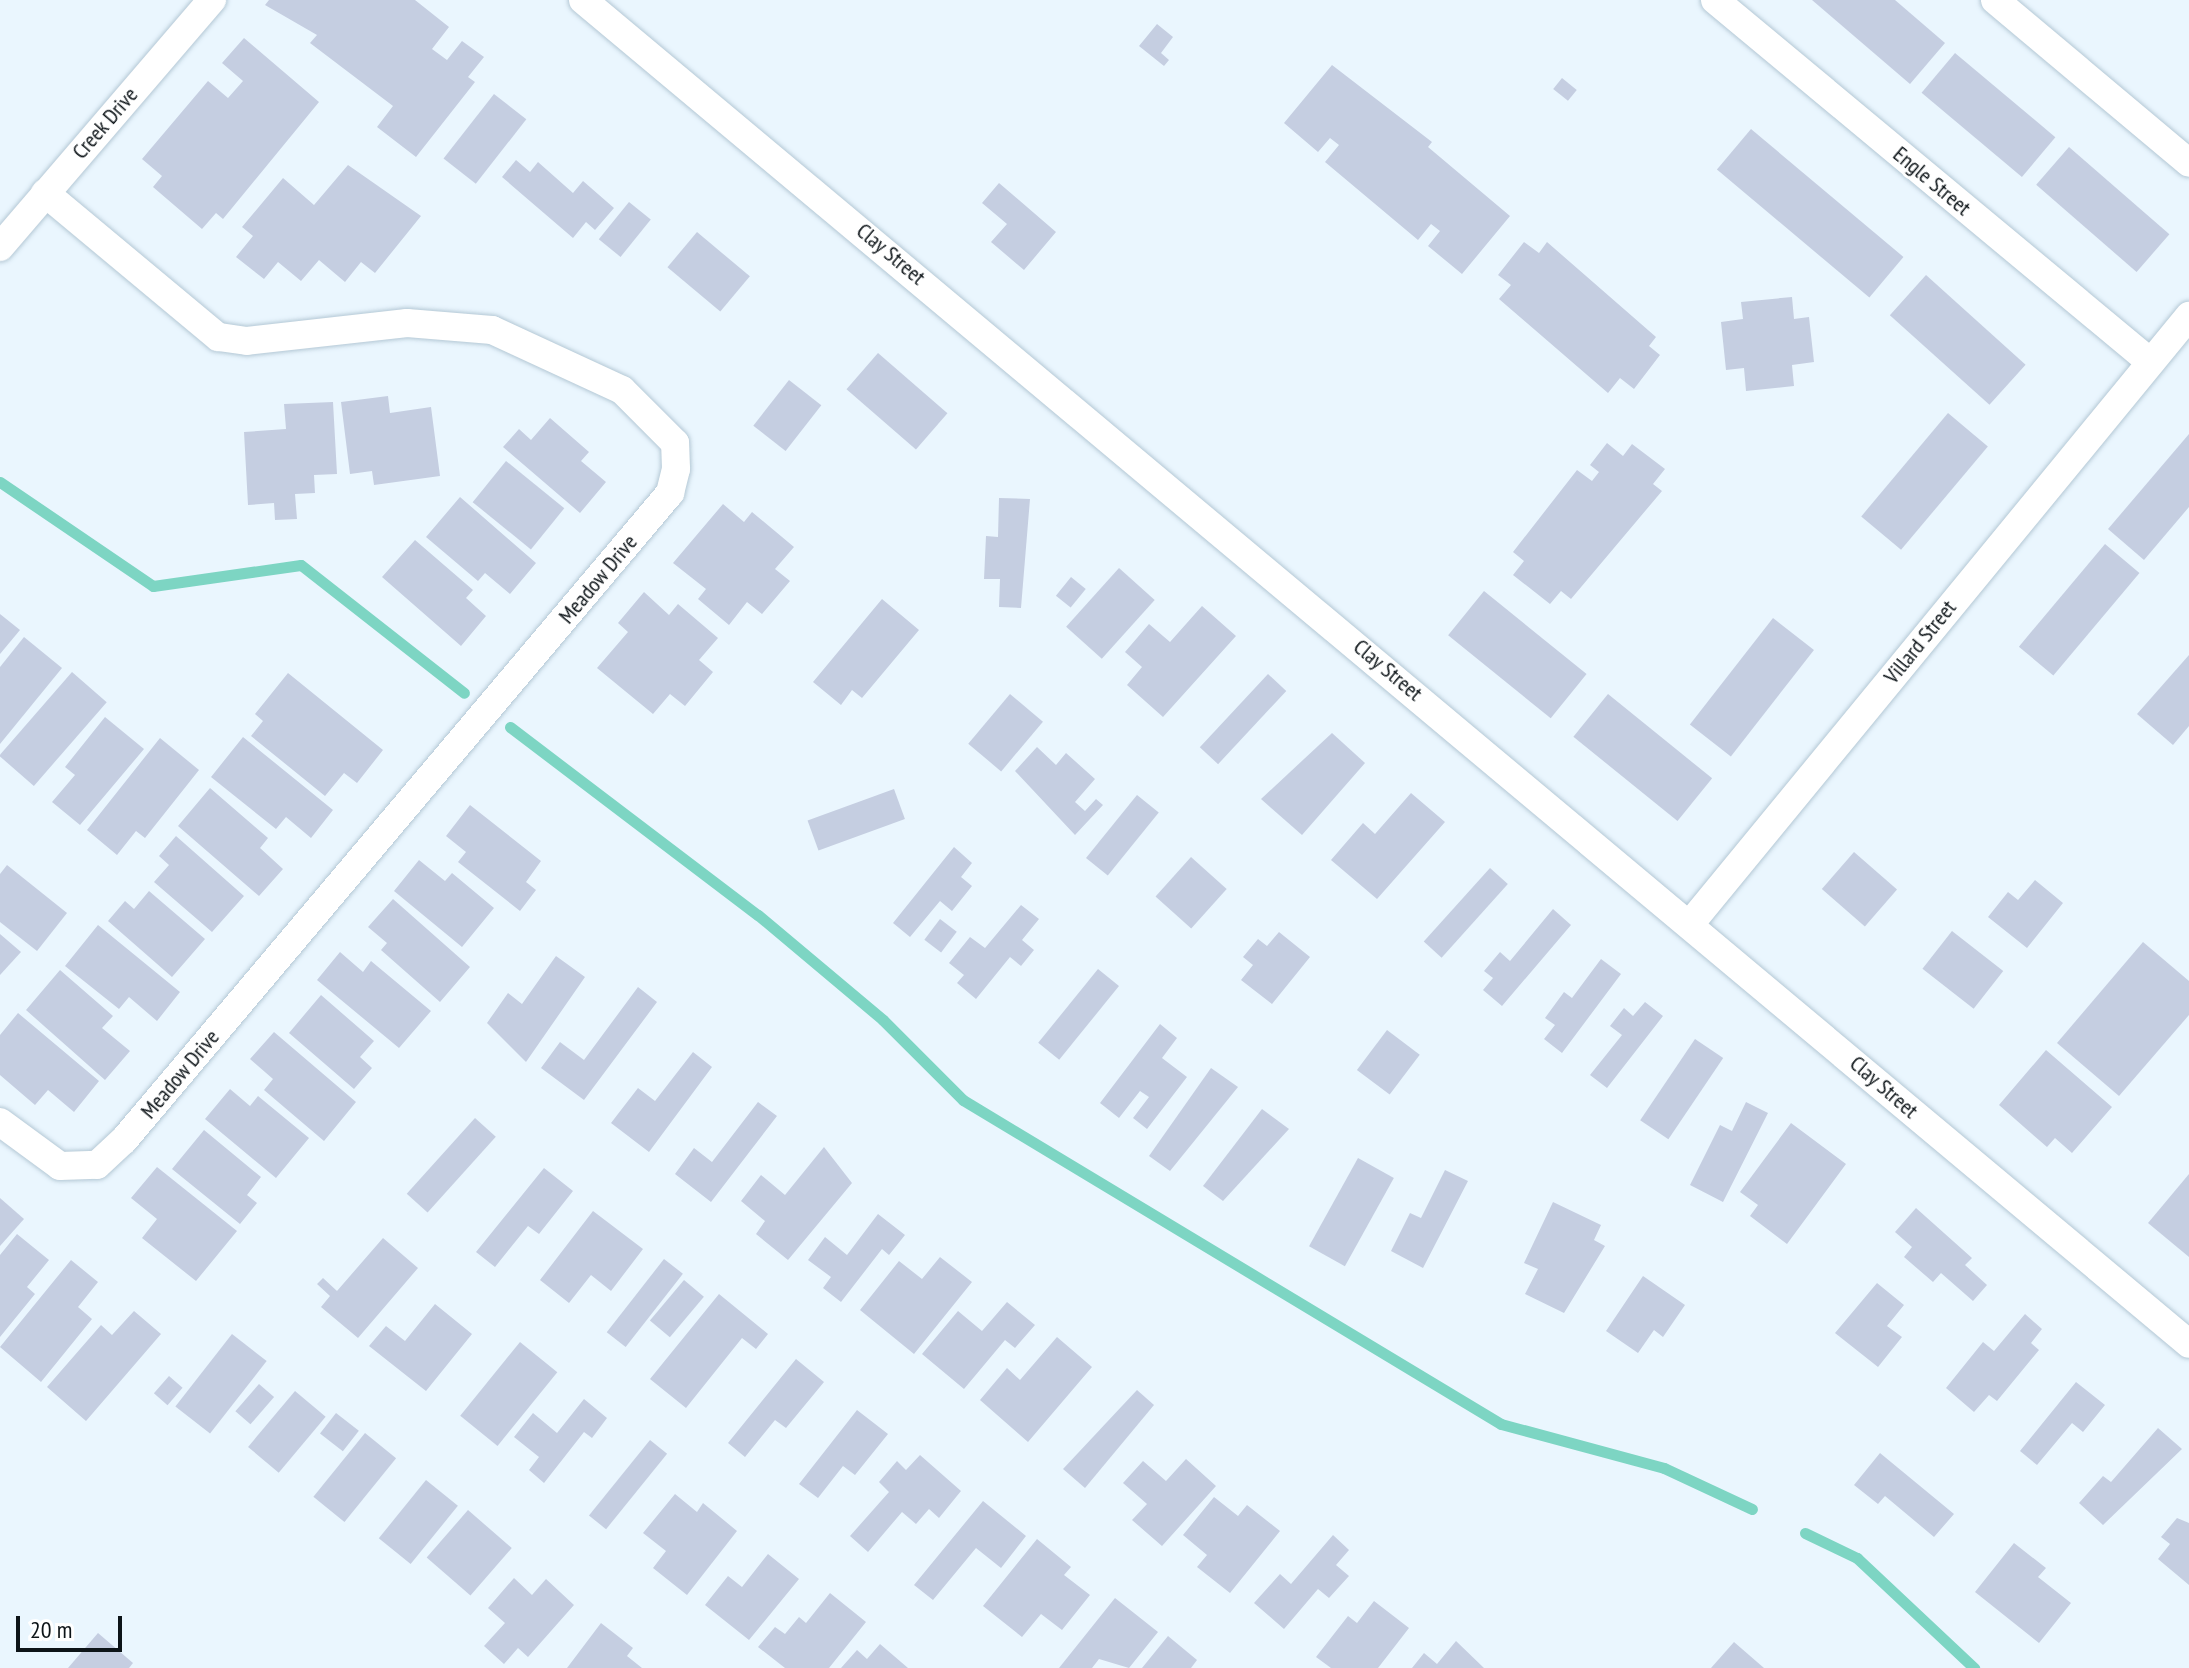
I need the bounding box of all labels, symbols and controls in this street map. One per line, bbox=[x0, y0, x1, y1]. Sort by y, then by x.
street label: Creek Drive bbox=[67, 82, 143, 164]
street label: Engle Street bbox=[1888, 141, 1976, 221]
street label: Clay Street bbox=[851, 217, 931, 291]
street label: Meadow Drive bbox=[553, 529, 643, 629]
street label: Villard Street bbox=[1878, 595, 1962, 689]
street label: Clay Street bbox=[1348, 633, 1428, 707]
street label: Meadow Drive bbox=[135, 1024, 225, 1124]
street label: Clay Street bbox=[1844, 1050, 1924, 1124]
scale bar bbox=[20, 1600, 126, 1650]
text: 20 m bbox=[30, 1614, 72, 1645]

